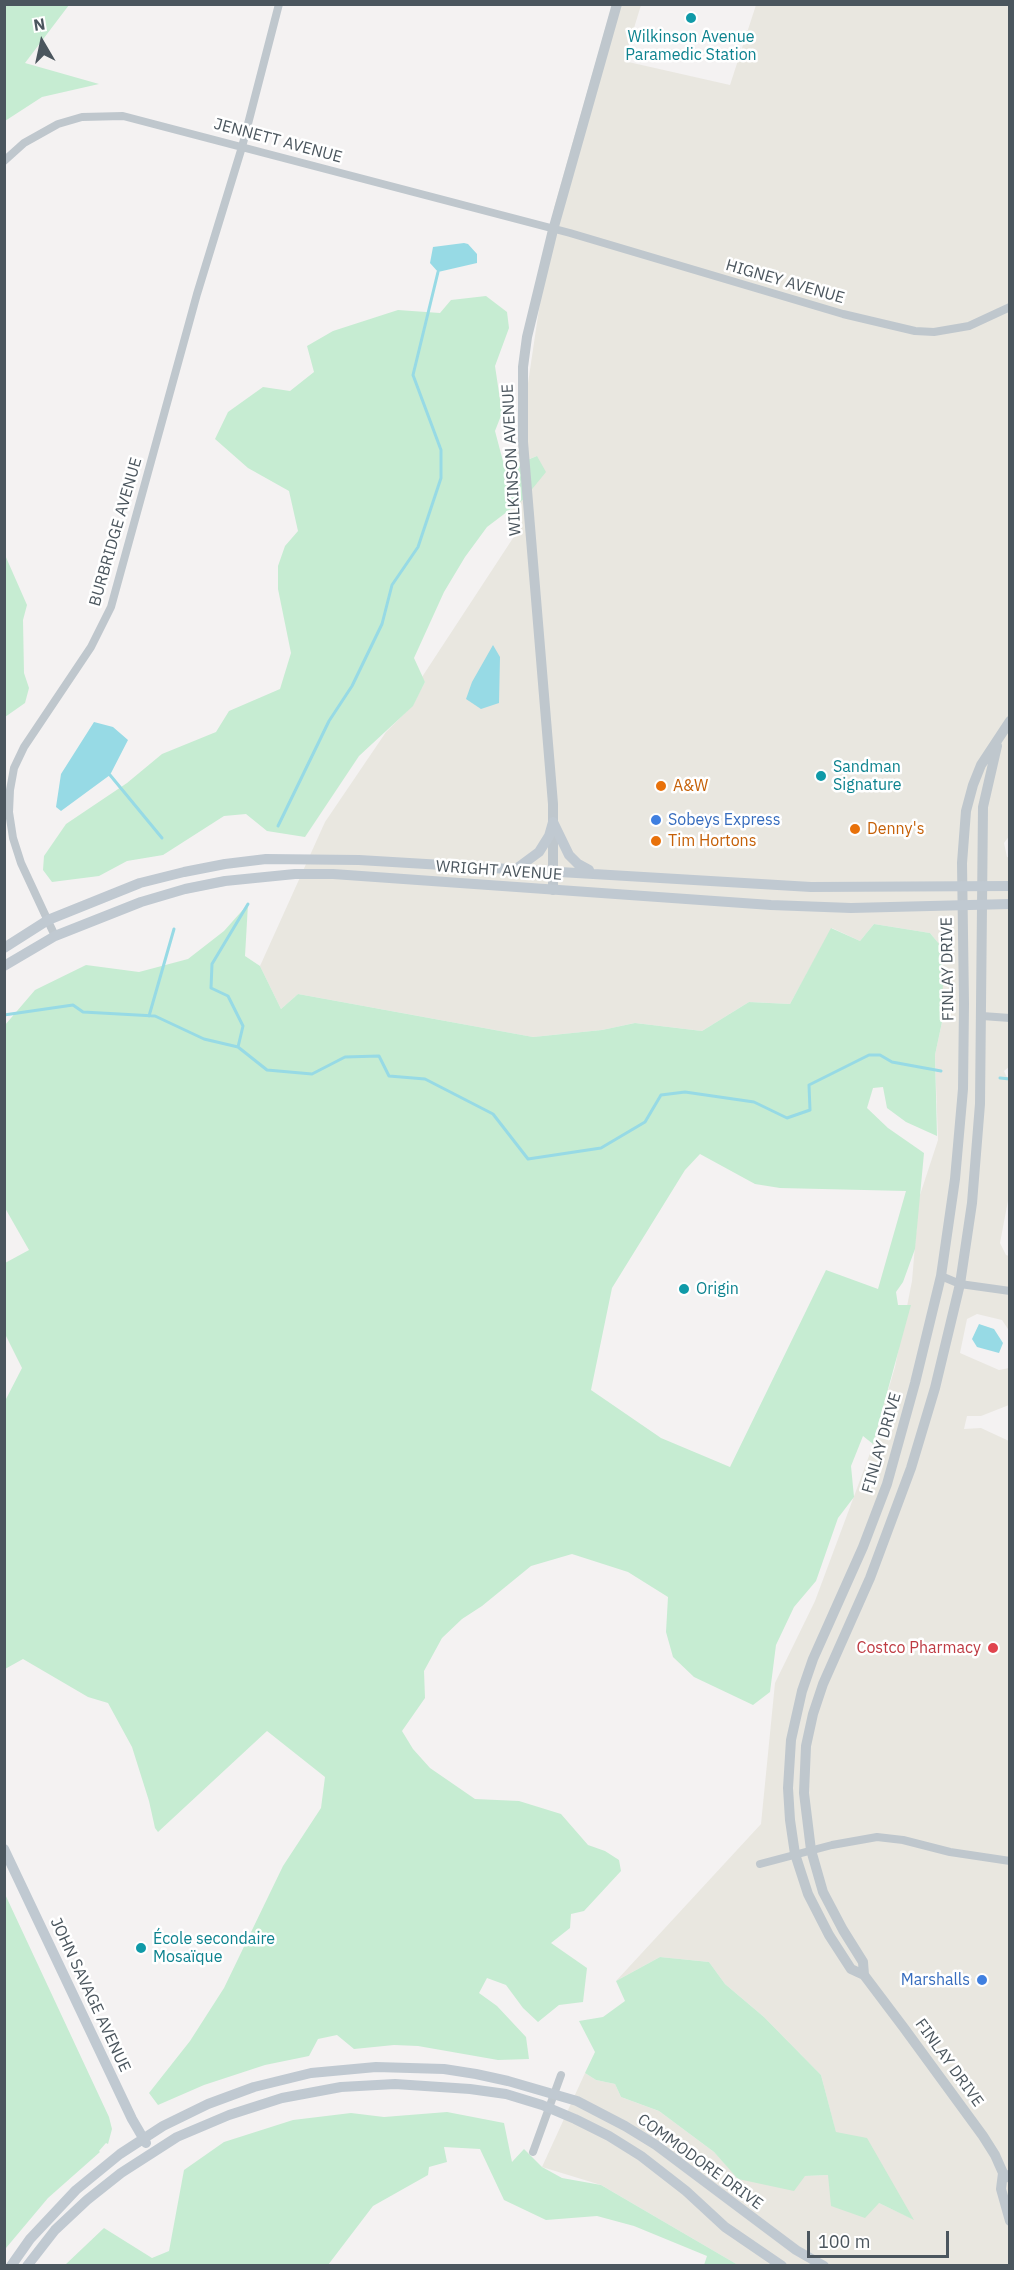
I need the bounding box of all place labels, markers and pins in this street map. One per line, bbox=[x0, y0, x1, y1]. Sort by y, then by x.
marker: Wilkinson Avenue Paramedic Station bbox=[684, 11, 698, 25]
place label: Wilkinson Avenue Paramedic Station bbox=[625, 27, 757, 65]
place label: Sandman Signature bbox=[833, 757, 902, 795]
marker: Sandman Signature bbox=[814, 769, 828, 783]
place label: A&W bbox=[673, 776, 708, 796]
marker: A&W bbox=[654, 779, 668, 793]
place label: Sobeys Express bbox=[668, 810, 781, 830]
marker: Sobeys Express bbox=[649, 813, 663, 827]
place label: Denny's bbox=[867, 819, 925, 839]
marker: Denny's bbox=[848, 822, 862, 836]
place label: Tim Hortons bbox=[668, 831, 756, 851]
marker: Tim Hortons bbox=[649, 834, 663, 848]
place label: Origin bbox=[696, 1279, 739, 1299]
marker: Origin bbox=[677, 1282, 691, 1296]
place label: Costco Pharmacy bbox=[856, 1638, 981, 1658]
marker: Costco Pharmacy bbox=[986, 1641, 1000, 1655]
place label: École secondaire Mosaïque bbox=[153, 1929, 275, 1967]
marker: École secondaire Mosaïque bbox=[134, 1941, 148, 1955]
place label: Marshalls bbox=[901, 1970, 970, 1990]
marker: Marshalls bbox=[975, 1973, 989, 1987]

